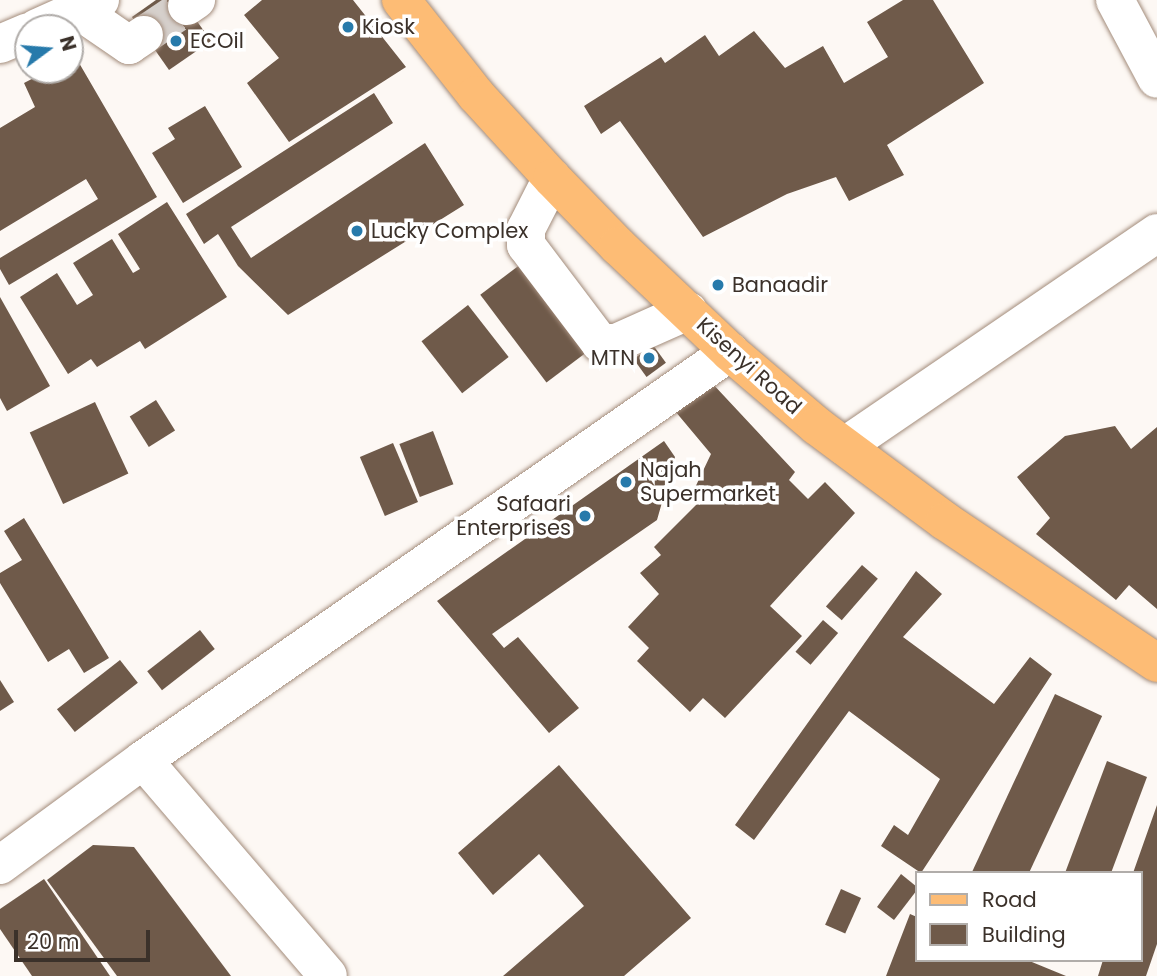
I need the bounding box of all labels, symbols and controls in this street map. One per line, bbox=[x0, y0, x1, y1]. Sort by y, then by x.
north arrow bbox=[14, 14, 84, 84]
place label: Kiosk bbox=[362, 14, 415, 40]
marker: Kiosk bbox=[340, 19, 356, 35]
place label: ECOil bbox=[190, 28, 244, 54]
text: N bbox=[53, 33, 83, 54]
marker: ECOil bbox=[168, 33, 184, 49]
place label: Lucky Complex bbox=[371, 218, 528, 244]
marker: Lucky Complex bbox=[349, 223, 365, 239]
place label: Banaadir bbox=[732, 272, 828, 298]
marker: Banaadir bbox=[710, 277, 726, 293]
street label: Kisenyi Road bbox=[691, 312, 807, 420]
place label: MTN bbox=[591, 345, 635, 371]
marker: MTN bbox=[641, 350, 657, 366]
place label: Najah Supermarket bbox=[640, 457, 776, 507]
marker: Najah Supermarket bbox=[618, 474, 634, 490]
place label: Safaari Enterprises bbox=[456, 491, 571, 541]
marker: Safaari Enterprises bbox=[577, 508, 593, 524]
legend bbox=[916, 871, 1143, 962]
text: Road bbox=[982, 885, 1037, 914]
scale bar bbox=[18, 916, 154, 960]
text: Building bbox=[982, 920, 1066, 949]
text: 20 m bbox=[27, 927, 80, 956]

